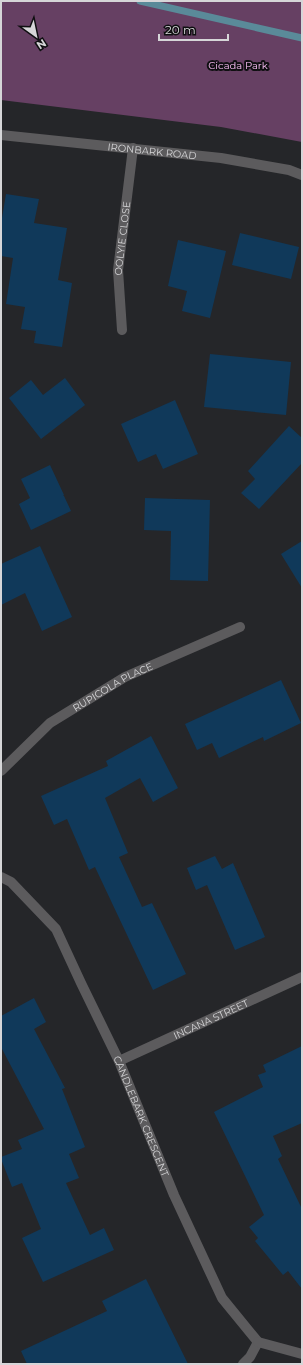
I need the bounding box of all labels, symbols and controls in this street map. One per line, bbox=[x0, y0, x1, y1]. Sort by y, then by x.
north arrow bbox=[16, 16, 56, 56]
scale bar bbox=[159, 16, 228, 42]
text: 20 m bbox=[165, 22, 196, 37]
text: N bbox=[34, 36, 49, 53]
park label: Cicada Park bbox=[208, 59, 268, 72]
street label: IRONBARK ROAD bbox=[107, 140, 197, 162]
street label: OOLYIE CLOSE bbox=[112, 200, 133, 276]
street label: RUPICOLA PLACE bbox=[70, 660, 155, 715]
street label: INCANA STREET bbox=[171, 996, 251, 1042]
street label: CANDLEBARK CRESCENT bbox=[110, 1054, 172, 1179]

